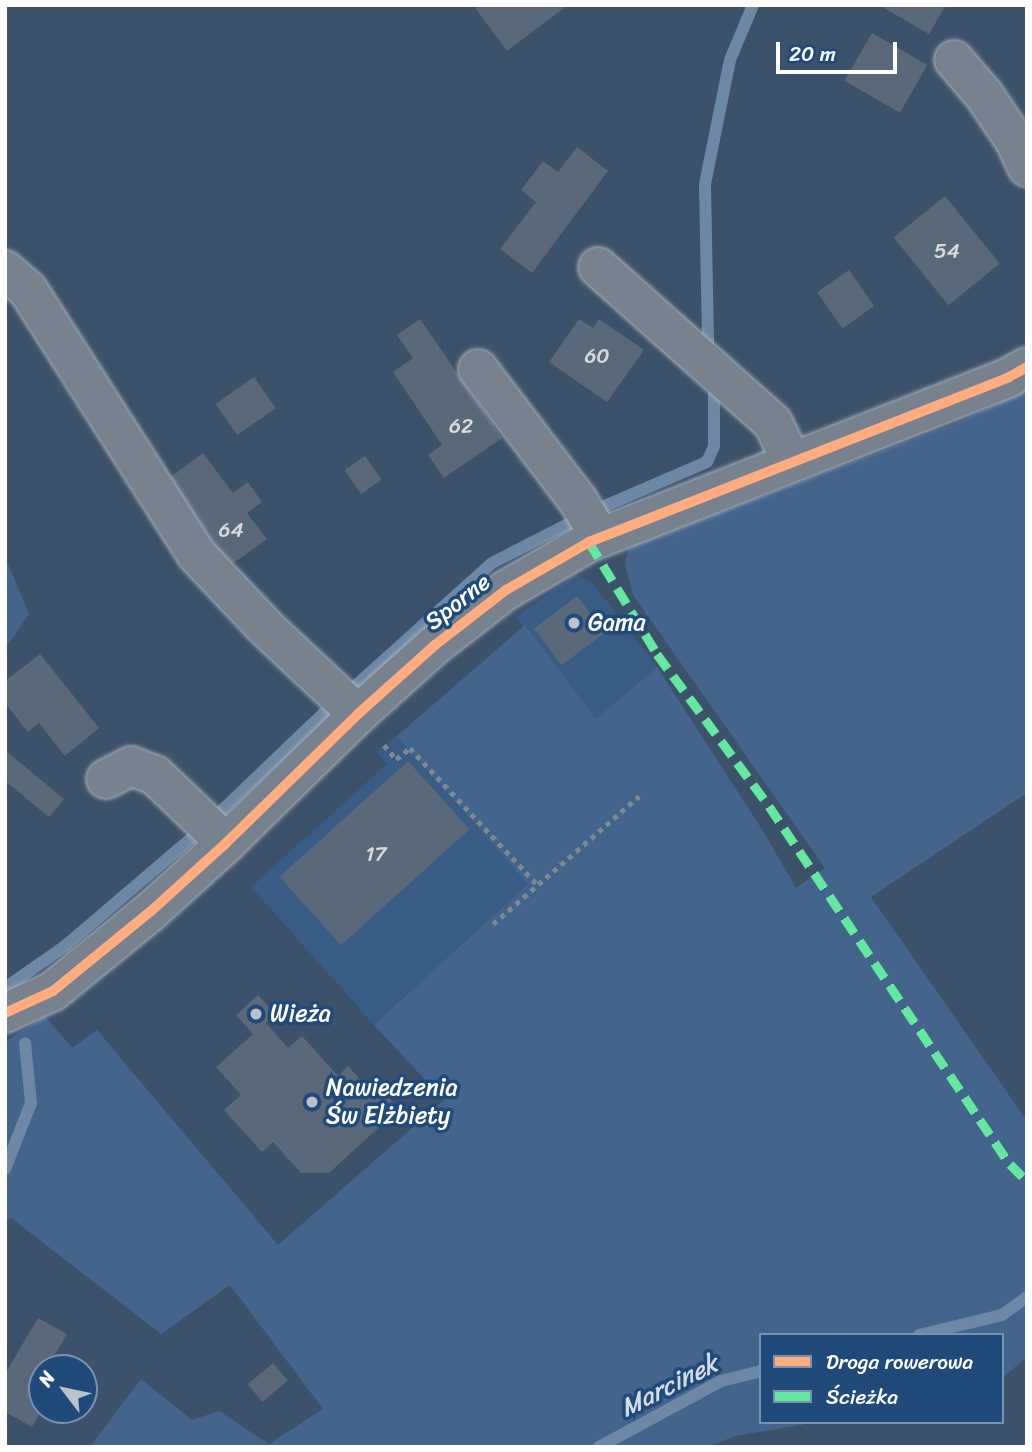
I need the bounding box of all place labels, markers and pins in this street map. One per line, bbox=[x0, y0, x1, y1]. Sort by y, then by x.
place label: Gama bbox=[588, 609, 645, 637]
marker: Gama bbox=[566, 615, 582, 631]
place label: Wieża bbox=[270, 1000, 331, 1028]
marker: Wieża bbox=[248, 1006, 264, 1022]
place label: Nawiedzenia Św Elżbiety bbox=[326, 1074, 457, 1130]
marker: Nawiedzenia Św Elżbiety bbox=[304, 1094, 320, 1110]

